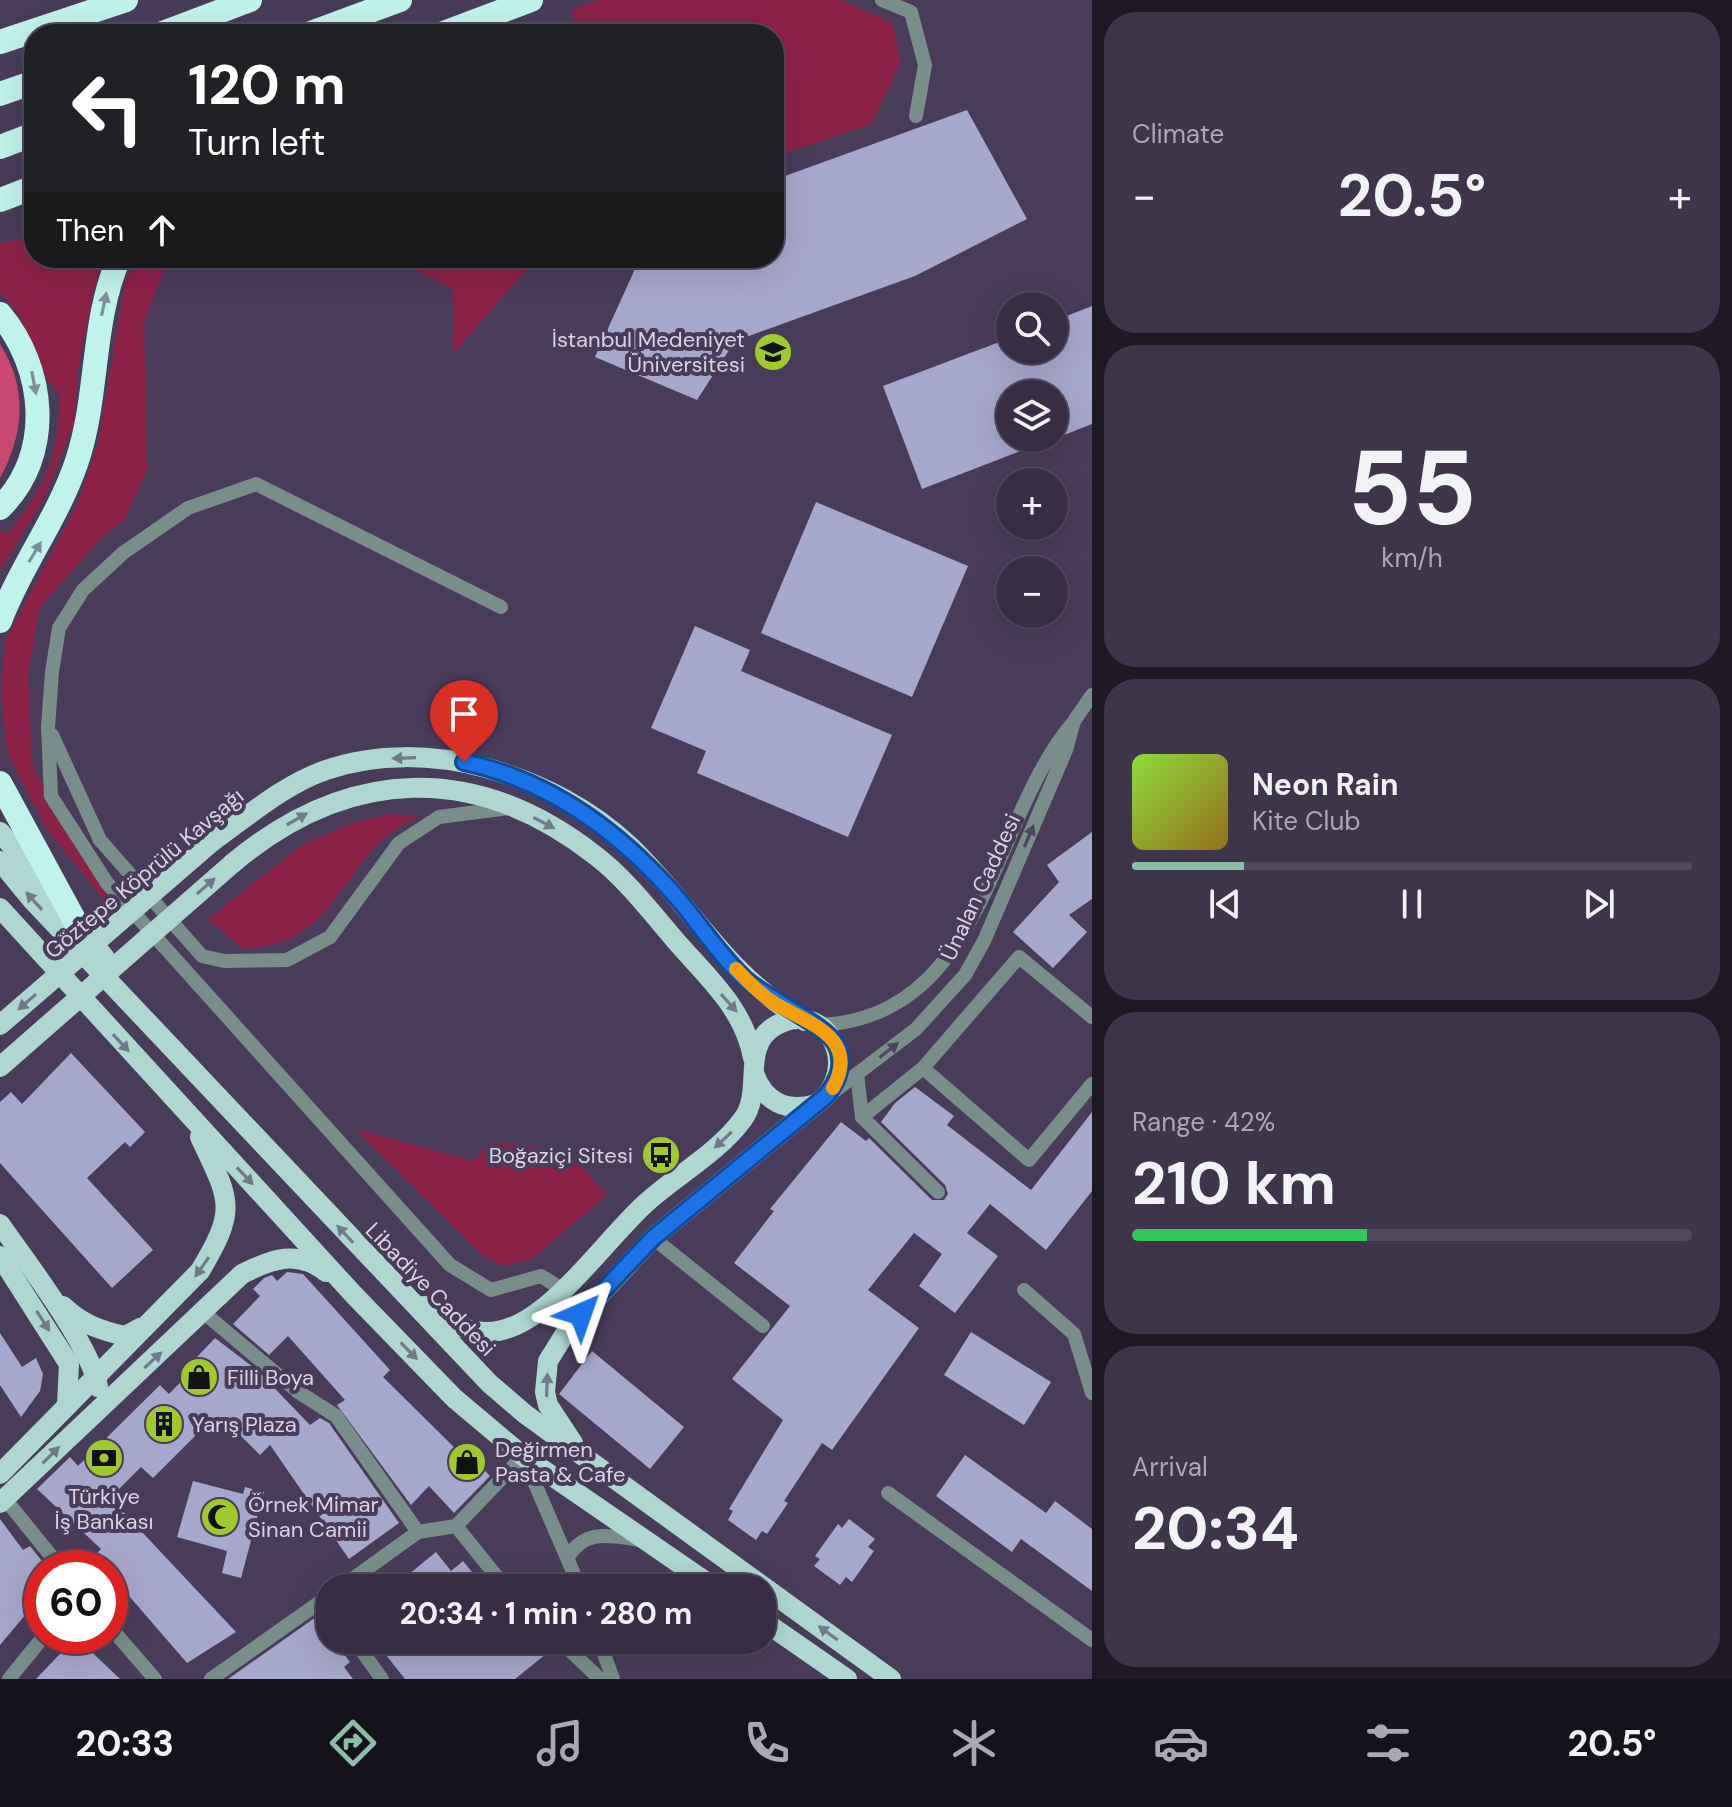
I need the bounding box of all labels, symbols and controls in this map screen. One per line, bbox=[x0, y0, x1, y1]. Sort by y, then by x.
text: 120 m bbox=[188, 48, 346, 121]
icon: left bbox=[56, 56, 160, 160]
text: Climate bbox=[1132, 117, 1224, 151]
text: Turn left bbox=[188, 119, 325, 166]
text: 20.5° bbox=[1338, 156, 1486, 235]
text: − bbox=[1132, 167, 1156, 225]
text: + bbox=[1668, 167, 1692, 225]
icon: ahead bbox=[140, 208, 184, 252]
text: Then bbox=[56, 211, 124, 250]
one-way arrow bbox=[98, 291, 111, 316]
map controls bbox=[996, 292, 1068, 628]
button: search bbox=[996, 292, 1068, 364]
place label: İstanbul Medeniyet Üniversitesi bbox=[552, 325, 745, 379]
school or university icon: İstanbul Medeniyet Üniversitesi bbox=[752, 331, 794, 373]
one-way arrow bbox=[28, 371, 40, 396]
button: layers bbox=[996, 380, 1068, 452]
text: 55 bbox=[1347, 421, 1477, 556]
button: + bbox=[996, 468, 1068, 540]
one-way arrow bbox=[28, 541, 42, 563]
text: km/h bbox=[1381, 541, 1443, 575]
button: − bbox=[996, 556, 1068, 628]
pin bbox=[430, 680, 498, 762]
icon: arrive bbox=[442, 692, 486, 736]
one-way arrow bbox=[391, 752, 416, 765]
text: Neon Rain bbox=[1252, 765, 1398, 804]
street label: Göztepe Köprülü Kavşağı bbox=[39, 782, 250, 965]
text: Kite Club bbox=[1252, 804, 1361, 838]
street label: Ünalan Caddesi bbox=[934, 809, 1027, 965]
one-way arrow bbox=[285, 813, 308, 826]
one-way arrow bbox=[533, 816, 555, 830]
one-way arrow bbox=[1022, 824, 1035, 848]
one-way arrow bbox=[196, 878, 216, 895]
icon: previous bbox=[1203, 882, 1247, 926]
icon: pause bbox=[1390, 882, 1434, 926]
icon: next bbox=[1577, 882, 1621, 926]
one-way arrow bbox=[25, 891, 43, 910]
one-way arrow bbox=[17, 993, 37, 1010]
one-way arrow bbox=[720, 993, 738, 1012]
one-way arrow bbox=[112, 1033, 130, 1052]
one-way arrow bbox=[879, 1043, 899, 1059]
text: Range · 42% bbox=[1132, 1105, 1275, 1139]
one-way arrow bbox=[714, 1131, 733, 1149]
bus stop icon: Boğaziçi Sitesi bbox=[640, 1134, 682, 1176]
place label: Boğaziçi Sitesi bbox=[489, 1141, 633, 1170]
text: 210 km bbox=[1132, 1144, 1336, 1223]
one-way arrow bbox=[235, 1166, 253, 1185]
street label: Libadiye Caddesi bbox=[359, 1216, 502, 1363]
one-way arrow bbox=[337, 1224, 355, 1243]
one-way arrow bbox=[195, 1256, 210, 1277]
position arrow bbox=[539, 1272, 623, 1356]
one-way arrow bbox=[36, 1310, 51, 1331]
one-way arrow bbox=[399, 1341, 417, 1360]
one-way arrow bbox=[143, 1351, 162, 1369]
shop icon: Filli Boya bbox=[178, 1356, 220, 1398]
place label: Filli Boya bbox=[227, 1363, 314, 1392]
one-way arrow bbox=[540, 1372, 553, 1397]
building icon: Yarış Plaza bbox=[143, 1403, 185, 1445]
place label: Yarış Plaza bbox=[192, 1410, 297, 1439]
place label: Değirmen Pasta & Cafe bbox=[495, 1435, 626, 1489]
bank icon: Türkiye İş Bankası bbox=[83, 1437, 125, 1479]
shop icon: Değirmen Pasta & Cafe bbox=[446, 1441, 488, 1483]
one-way arrow bbox=[41, 1446, 60, 1465]
text: Arrival bbox=[1132, 1450, 1208, 1484]
place label: Türkiye İş Bankası bbox=[55, 1482, 153, 1536]
text: 20:34 bbox=[1132, 1489, 1299, 1568]
place label: Örnek Mimar Sinan Camii bbox=[248, 1490, 379, 1544]
mosque icon: Örnek Mimar Sinan Camii bbox=[199, 1496, 241, 1538]
speed limit sign: 60 bbox=[24, 1550, 128, 1654]
text: 20:34 · 1 min · 280 m bbox=[400, 1594, 692, 1633]
one-way arrow bbox=[817, 1626, 838, 1641]
icon: directions bbox=[325, 1715, 381, 1771]
icon: music bbox=[532, 1715, 588, 1771]
icon: phone bbox=[739, 1715, 795, 1771]
icon: climate bbox=[946, 1715, 1002, 1771]
icon: car bbox=[1153, 1715, 1209, 1771]
icon: filters bbox=[1360, 1715, 1416, 1771]
text: 20:33 bbox=[76, 1720, 174, 1767]
text: 20.5° bbox=[1567, 1720, 1656, 1767]

